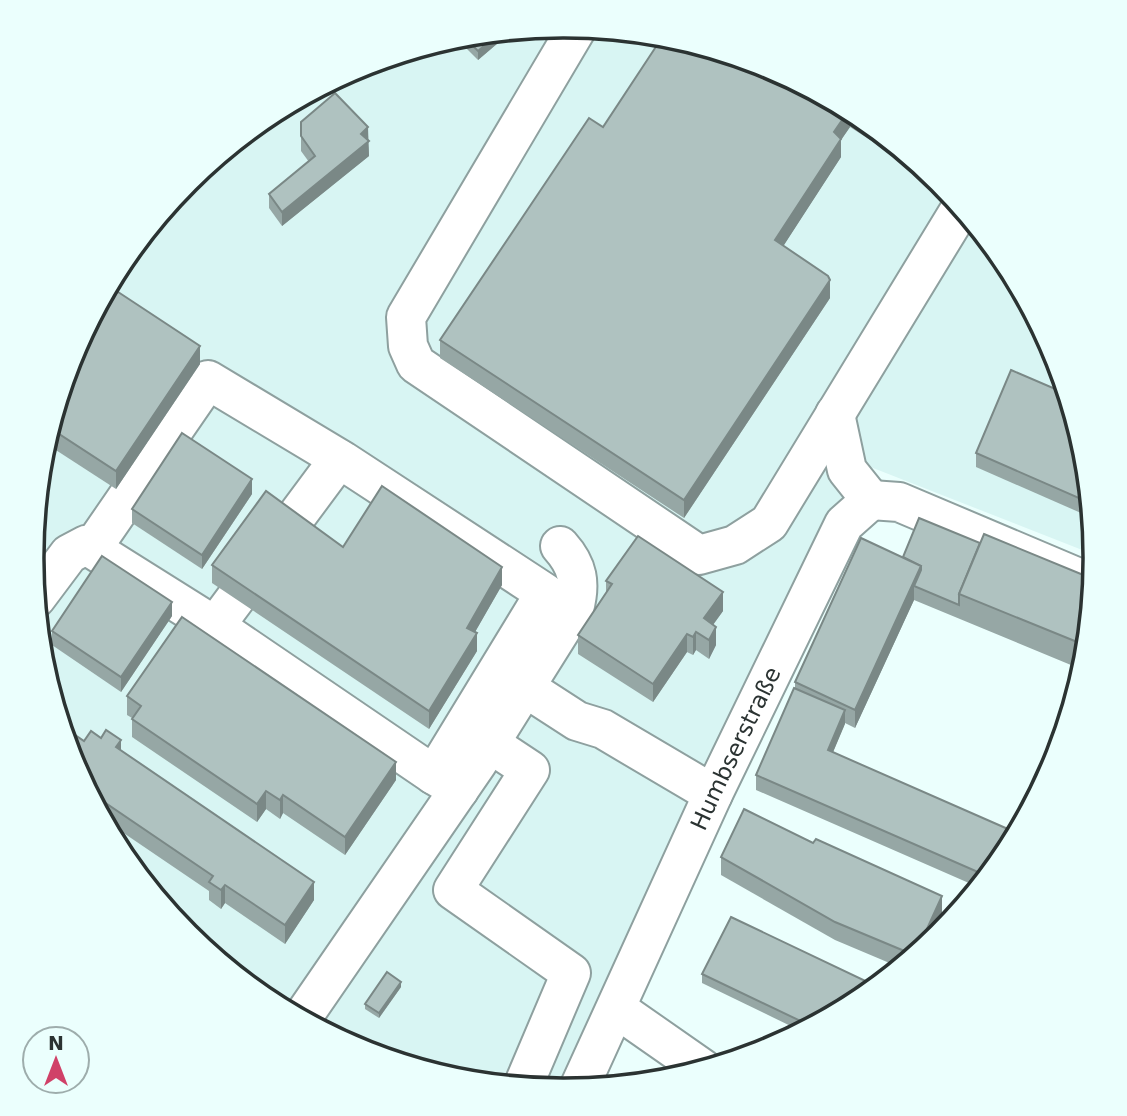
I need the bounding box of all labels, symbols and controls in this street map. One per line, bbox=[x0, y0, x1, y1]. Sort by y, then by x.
street label: Humbserstraße bbox=[685, 663, 786, 834]
north arrow bbox=[21, 1025, 91, 1095]
text: N bbox=[48, 1032, 64, 1054]

